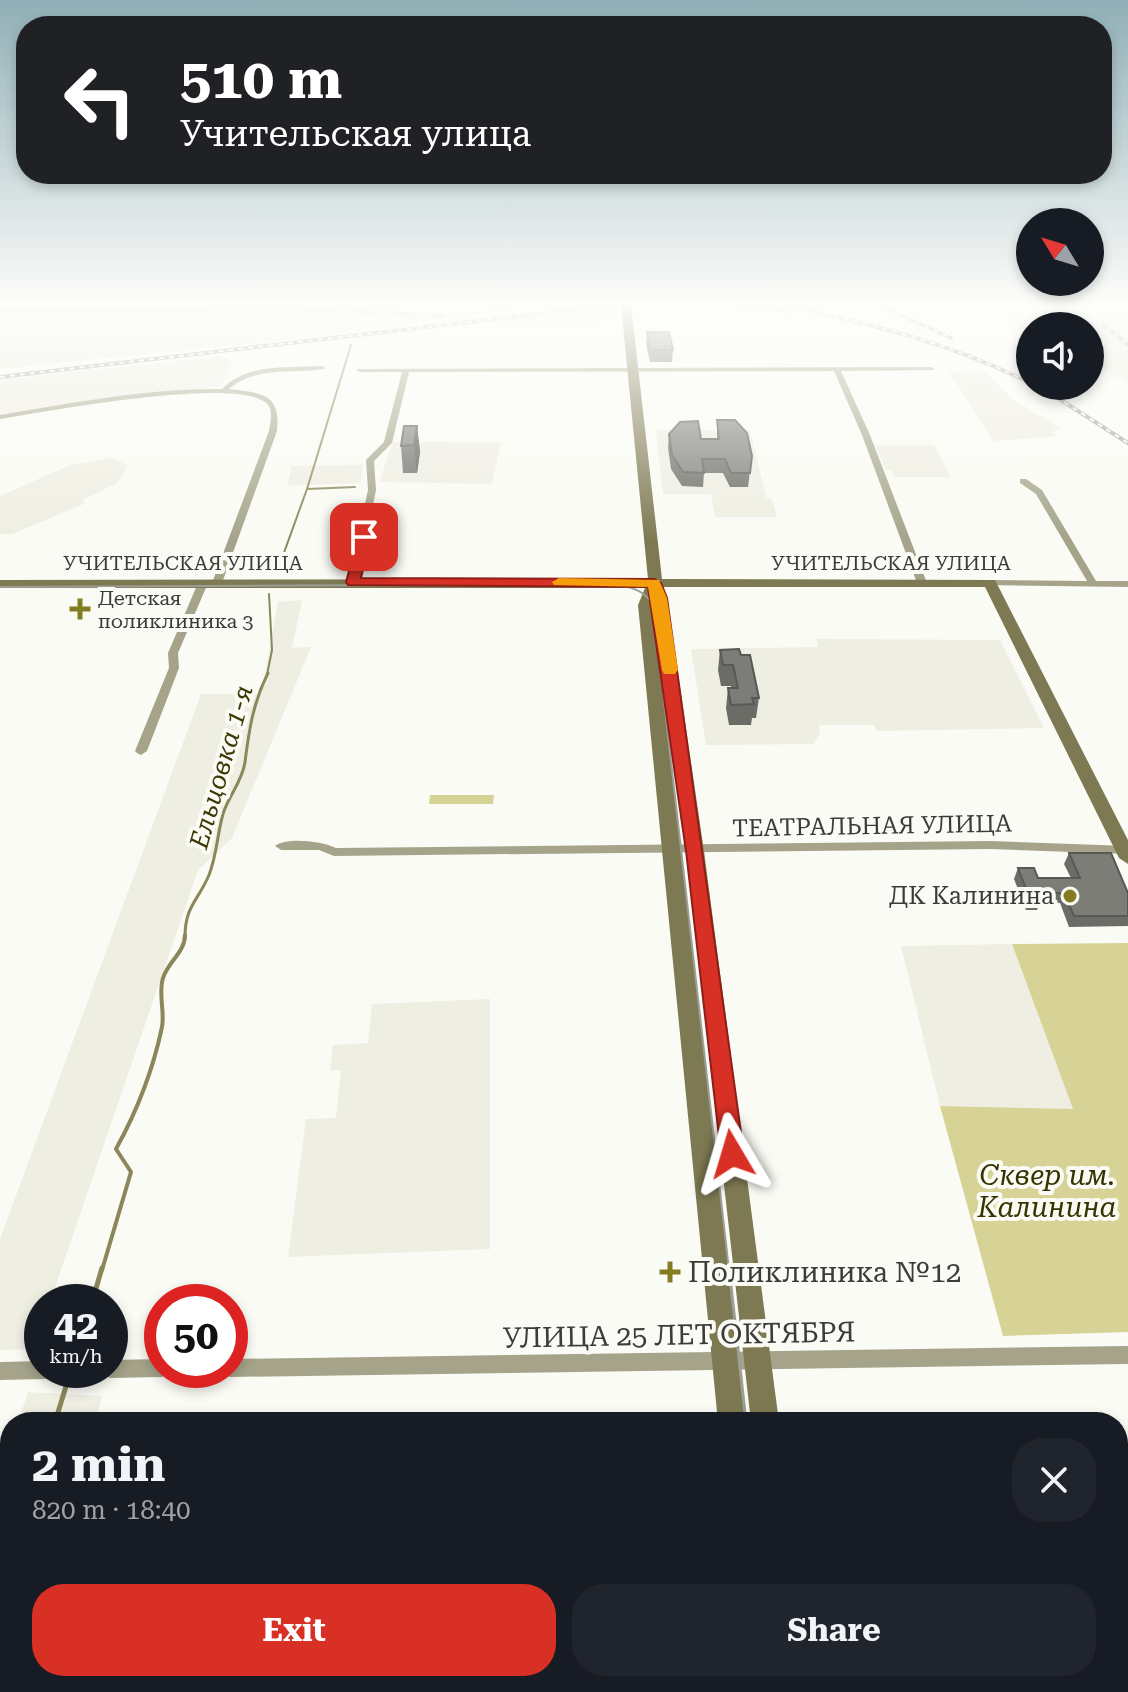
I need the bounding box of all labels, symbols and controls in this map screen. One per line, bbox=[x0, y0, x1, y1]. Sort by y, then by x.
text: 510 m bbox=[180, 46, 342, 112]
icon: left bbox=[48, 48, 152, 152]
text: Учительская улица bbox=[180, 113, 531, 155]
north arrow bbox=[1016, 208, 1104, 296]
map controls bbox=[1016, 208, 1104, 400]
button: sound bbox=[1016, 312, 1104, 400]
pin bbox=[330, 503, 398, 571]
icon: arrive bbox=[342, 515, 386, 559]
street label: УЧИТЕЛЬСКАЯ УЛИЦА bbox=[63, 551, 303, 575]
street label: УЧИТЕЛЬСКАЯ УЛИЦА bbox=[771, 551, 1011, 575]
place label: Детская поликлиника 3 bbox=[98, 586, 254, 633]
marker: Детская поликлиника 3 bbox=[69, 598, 91, 620]
water label: Ельцовка 1-я bbox=[183, 682, 259, 853]
street label: ТЕАТРАЛЬНАЯ УЛИЦА bbox=[732, 810, 1012, 842]
place label: ДК Калинина bbox=[889, 882, 1054, 910]
marker: ДК Калинина bbox=[1061, 887, 1079, 905]
position arrow bbox=[690, 1112, 774, 1196]
park label: Сквер им. Калинина bbox=[977, 1159, 1116, 1224]
place label: Поликлиника №12 bbox=[688, 1256, 962, 1289]
marker: Поликлиника №12 bbox=[659, 1261, 681, 1283]
speed limit sign: 50 bbox=[144, 1284, 248, 1388]
text: 42 bbox=[54, 1302, 98, 1349]
street label: УЛИЦА 25 ЛЕТ ОКТЯБРЯ bbox=[503, 1315, 855, 1355]
text: km/h bbox=[49, 1344, 103, 1368]
text: 2 min bbox=[32, 1437, 165, 1493]
button: close bbox=[1012, 1438, 1096, 1522]
text: 820 m · 18:40 bbox=[32, 1495, 191, 1525]
button: Exit bbox=[32, 1584, 556, 1676]
button: Share bbox=[572, 1584, 1096, 1676]

